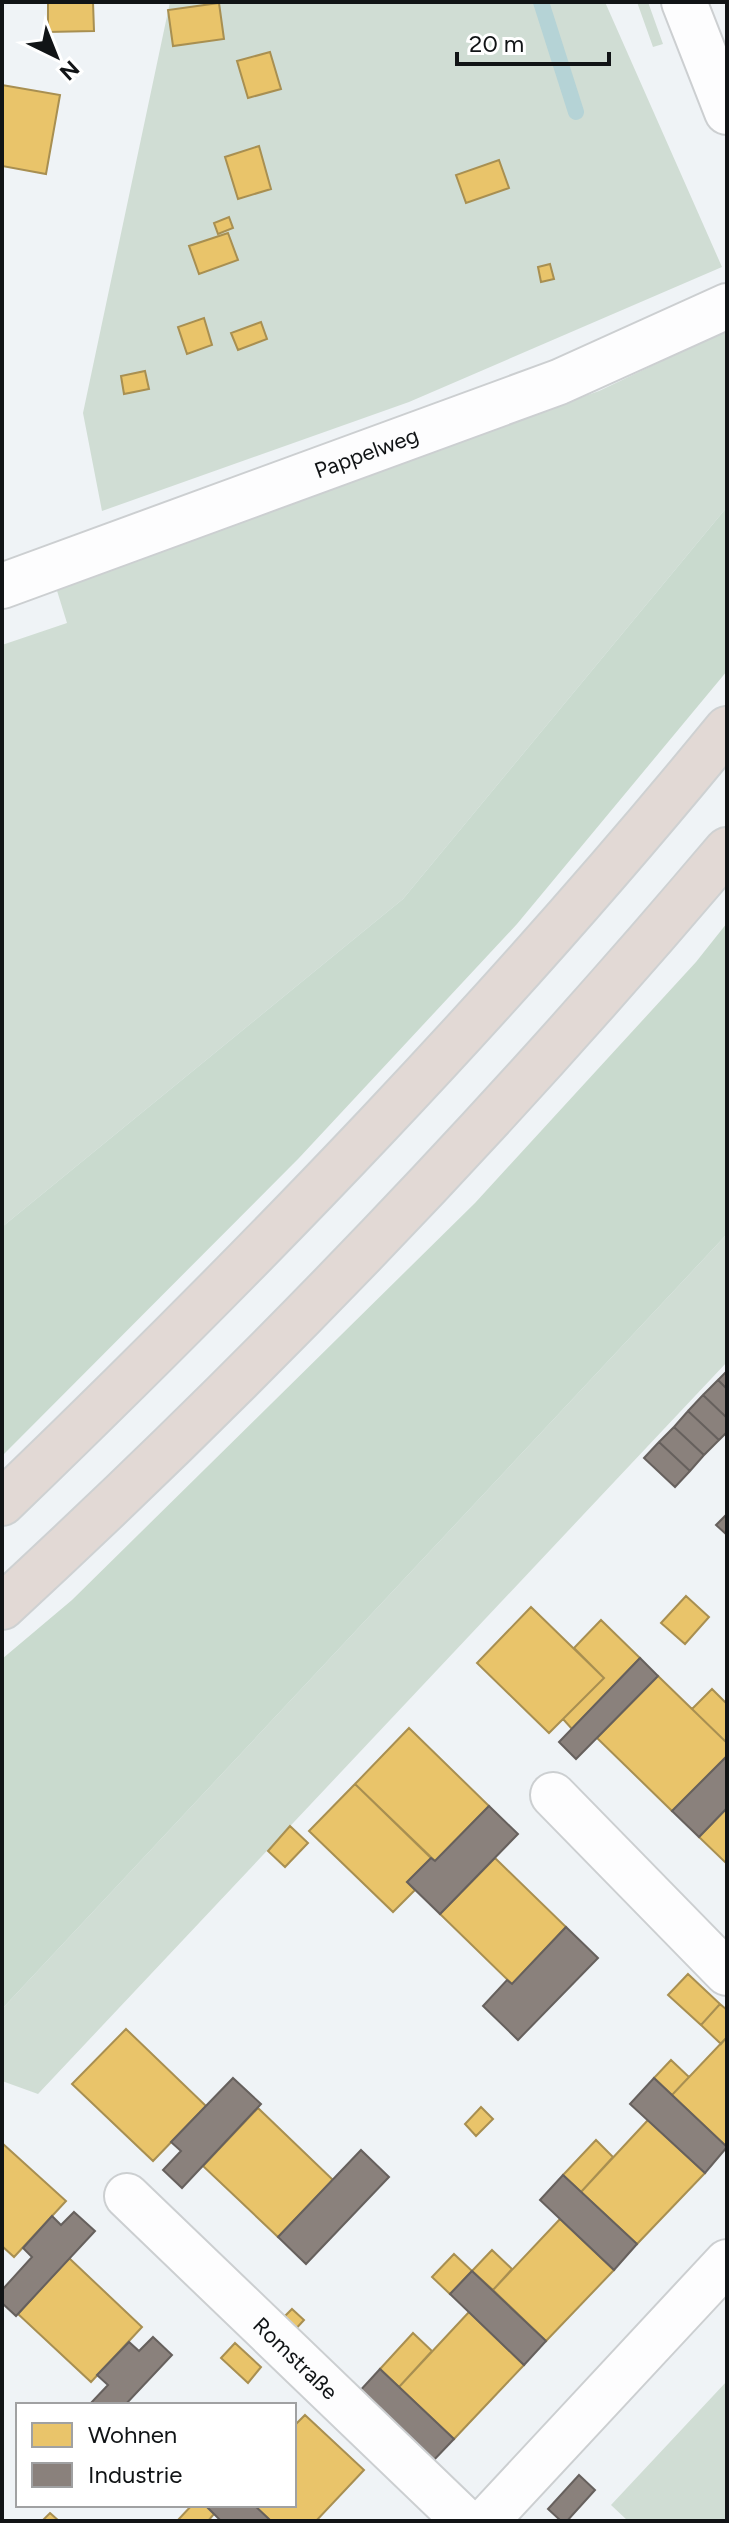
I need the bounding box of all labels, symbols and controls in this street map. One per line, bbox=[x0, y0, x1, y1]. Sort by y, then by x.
north arrow bbox=[16, 16, 96, 96]
scale bar bbox=[457, 16, 609, 66]
text: 20 m bbox=[469, 29, 524, 58]
text: N bbox=[54, 55, 85, 86]
street label: Pappelweg bbox=[311, 421, 422, 484]
street label: Romstraße bbox=[248, 2311, 344, 2405]
legend bbox=[16, 2403, 296, 2507]
text: Wohnen bbox=[88, 2420, 177, 2449]
text: Industrie bbox=[88, 2460, 182, 2489]

